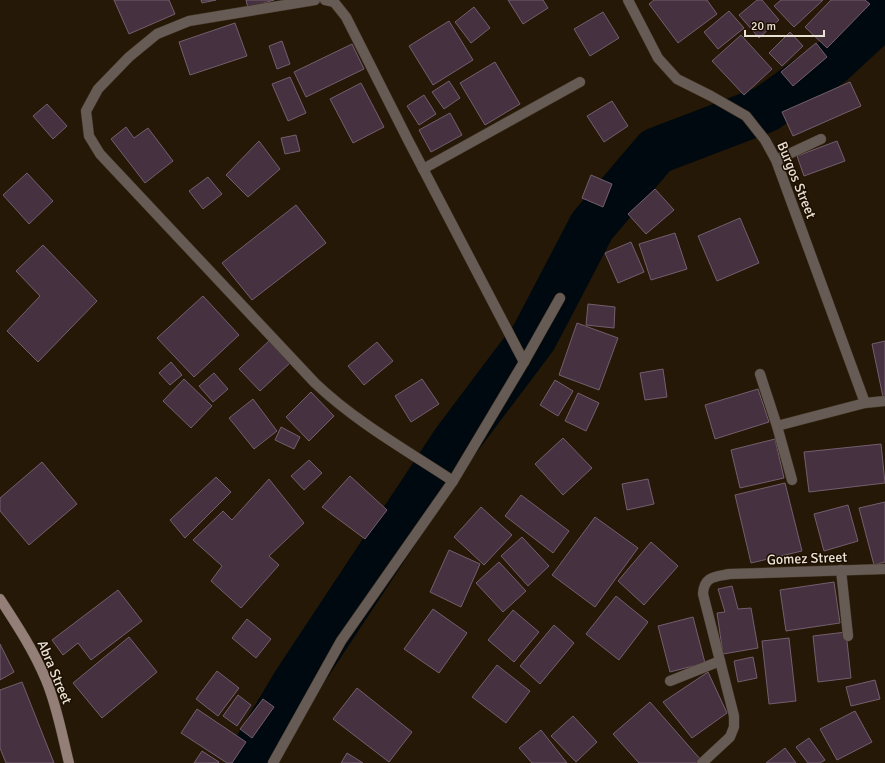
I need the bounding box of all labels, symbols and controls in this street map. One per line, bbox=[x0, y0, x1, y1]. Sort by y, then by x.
scale bar bbox=[745, 12, 824, 38]
text: 20 m bbox=[751, 19, 776, 34]
street label: Burgos Street bbox=[773, 139, 820, 221]
street label: Gomez Street bbox=[767, 549, 848, 568]
street label: Abra Street bbox=[33, 638, 76, 707]

